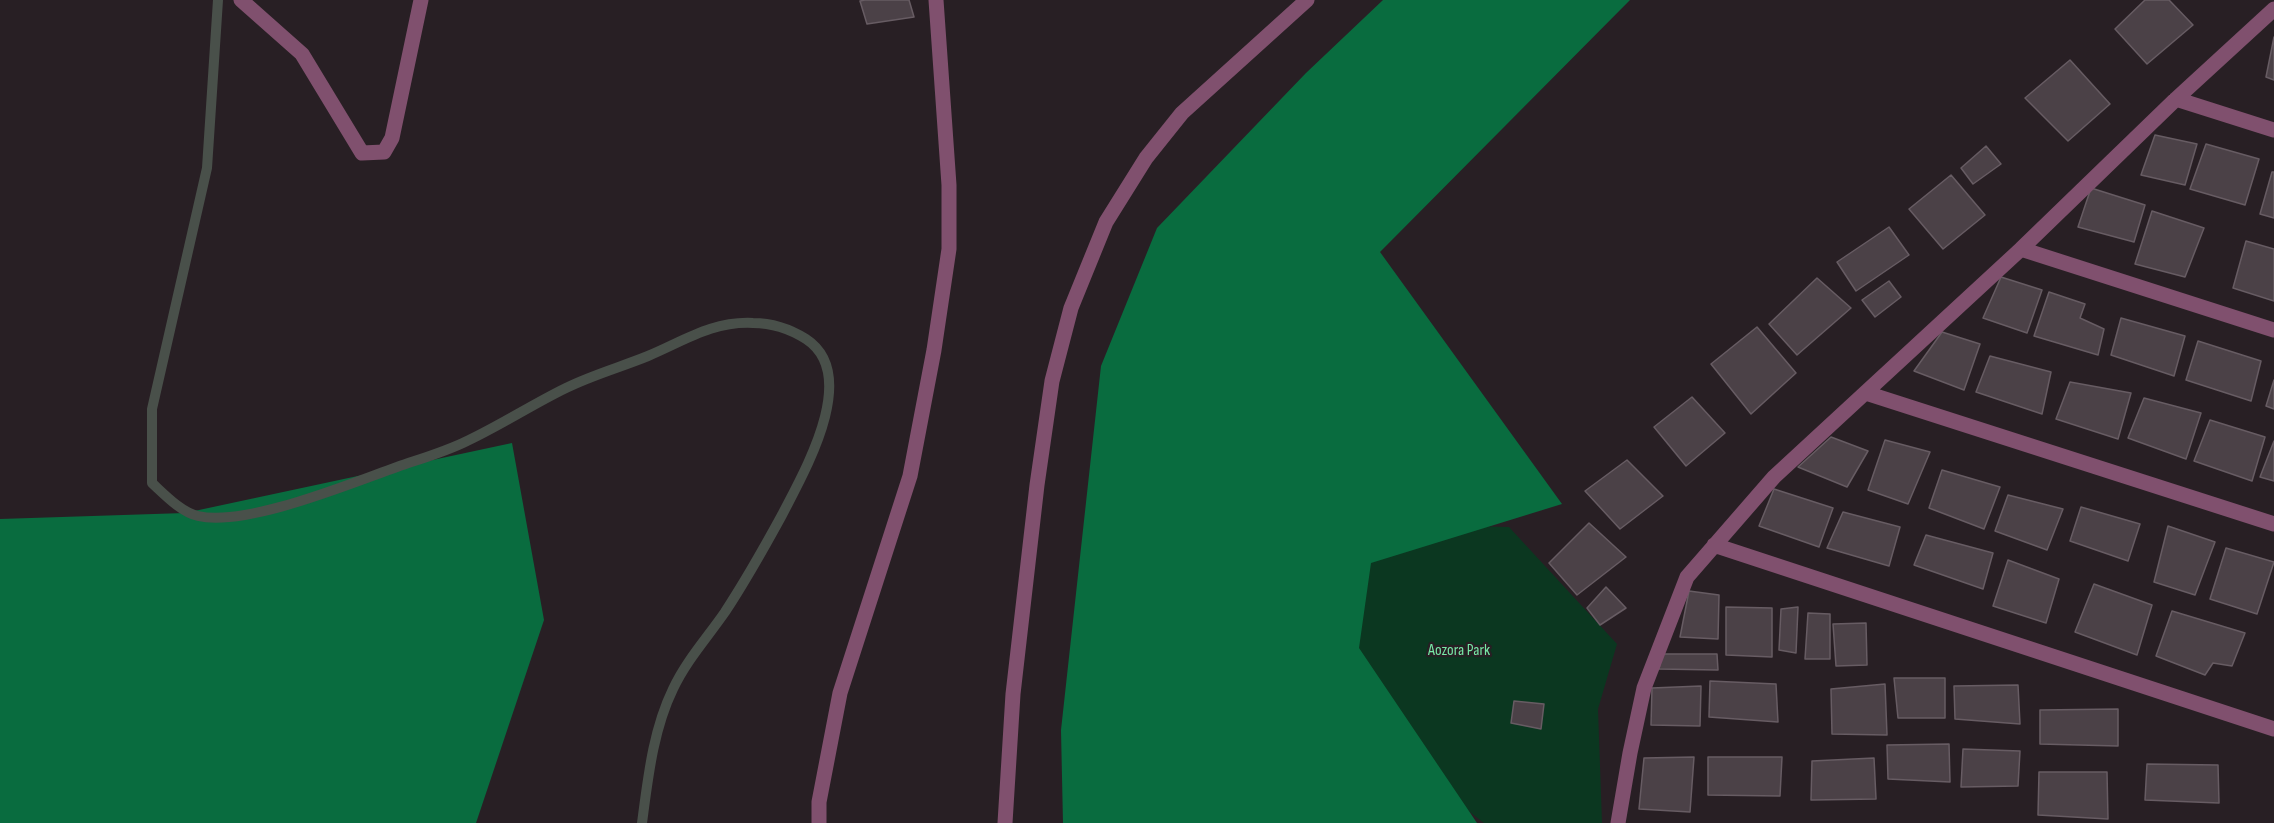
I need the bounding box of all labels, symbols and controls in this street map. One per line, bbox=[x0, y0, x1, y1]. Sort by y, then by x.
park label: Aozora Park bbox=[1428, 641, 1490, 661]

